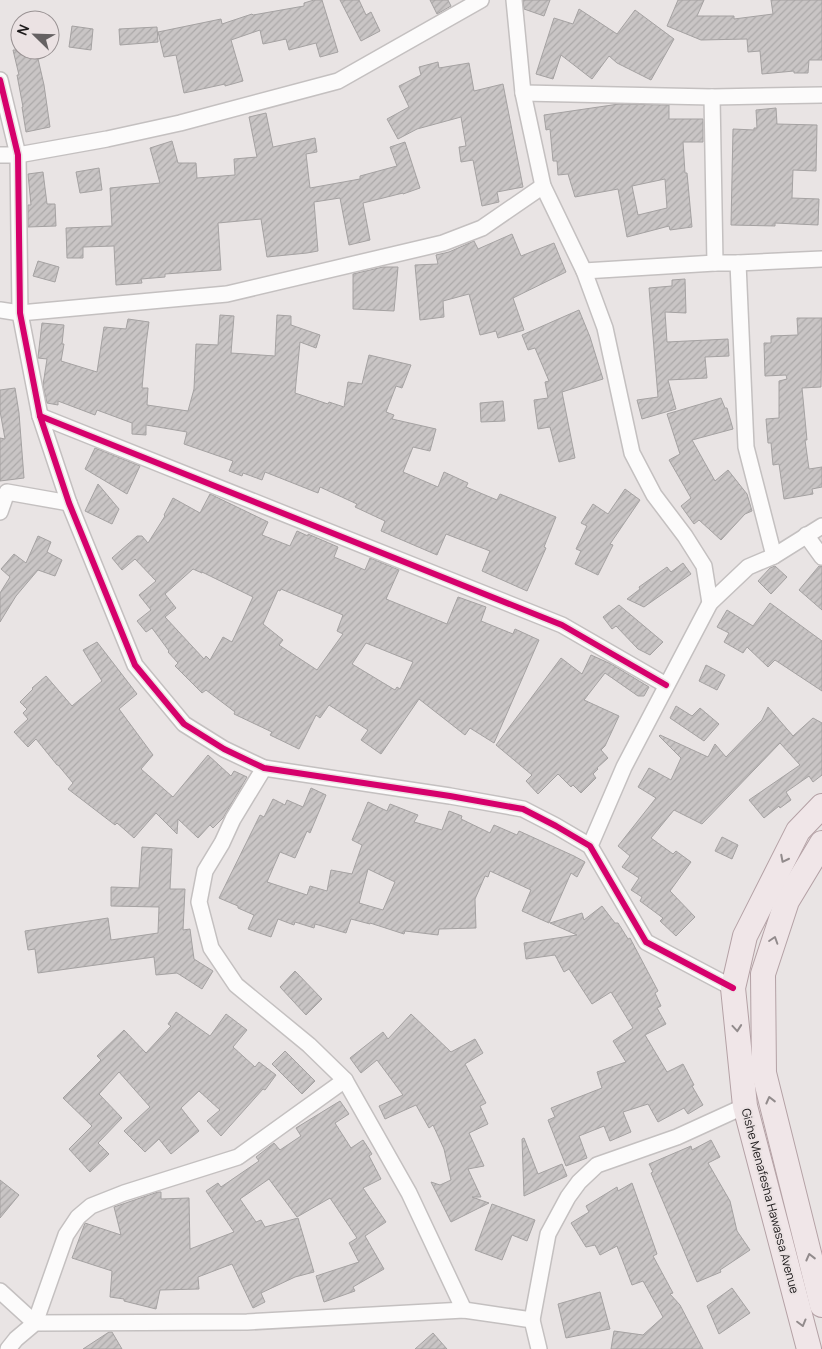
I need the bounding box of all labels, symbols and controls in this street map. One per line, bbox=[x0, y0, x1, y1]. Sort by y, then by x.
north arrow bbox=[10, 10, 60, 60]
text: N bbox=[12, 21, 33, 38]
one-way arrow bbox=[780, 854, 790, 863]
one-way arrow bbox=[768, 936, 778, 945]
one-way arrow bbox=[731, 1025, 742, 1033]
one-way arrow bbox=[766, 1096, 776, 1104]
street label: Gishe Menafesha Hawassa Avenue bbox=[738, 1106, 803, 1295]
one-way arrow bbox=[805, 1253, 816, 1262]
one-way arrow bbox=[796, 1319, 807, 1328]

